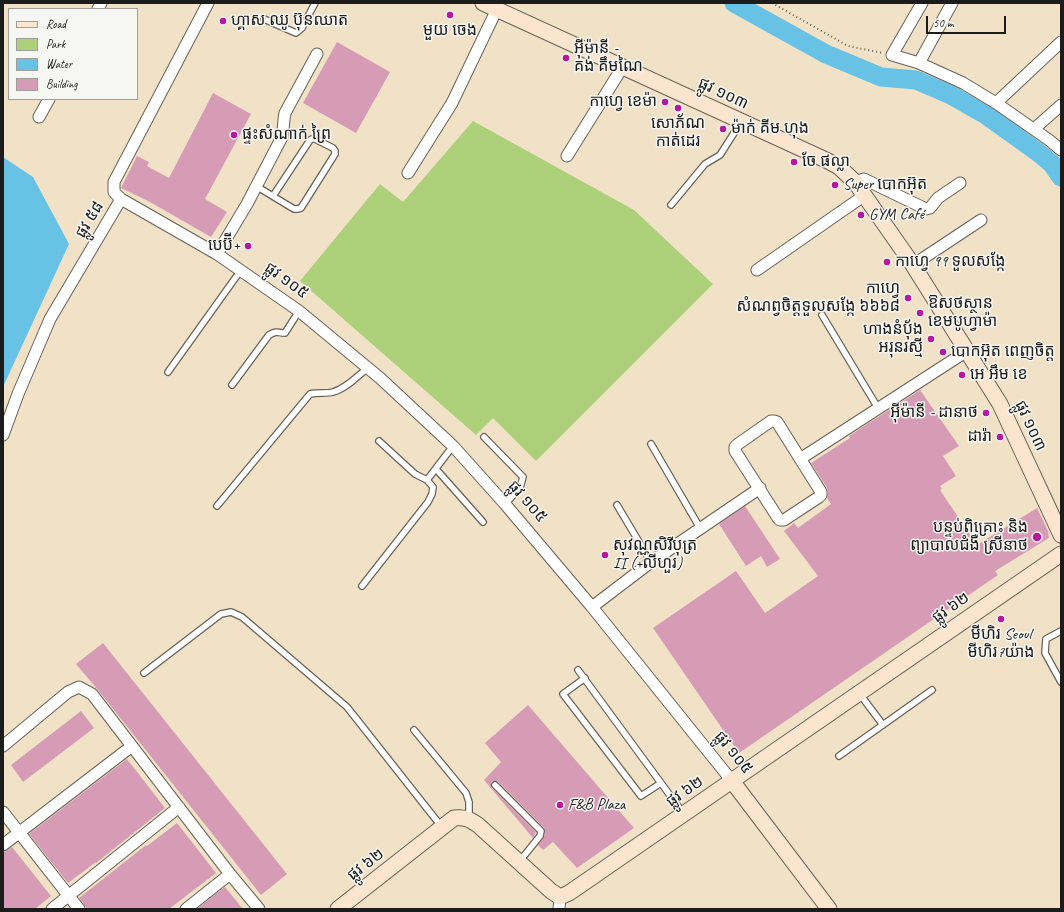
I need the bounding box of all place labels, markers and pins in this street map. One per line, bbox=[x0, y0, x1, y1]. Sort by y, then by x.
marker: មួយ ចេង bbox=[445, 10, 455, 20]
place label: ហ្គាស ឈូ ប៊ុនឈាត bbox=[231, 11, 348, 31]
marker: ហ្គាស ឈូ ប៊ុនឈាត bbox=[218, 16, 228, 26]
place label: មួយ ចេង bbox=[423, 21, 477, 41]
place label: អ៊ីម៉ានី - គង់ គឹមណៃ bbox=[574, 39, 643, 77]
marker: អ៊ីម៉ានី - គង់ គឹមណៃ bbox=[561, 53, 571, 63]
place label: កាហ្វេ ខេម៉ា bbox=[589, 92, 657, 112]
marker: កាហ្វេ ខេម៉ា bbox=[660, 97, 670, 107]
marker: សោភ័ណ កាត់ដេរ bbox=[673, 103, 683, 113]
place label: សោភ័ណ កាត់ដេរ bbox=[651, 114, 705, 152]
place label: ម៉ាក់ គីម ហុង bbox=[731, 119, 809, 139]
marker: ម៉ាក់ គីម ហុង bbox=[718, 124, 728, 134]
place label: ផ្ទះសំណាក់ ព្រៃ bbox=[242, 125, 331, 145]
marker: ផ្ទះសំណាក់ ព្រៃ bbox=[229, 130, 239, 140]
place label: ចែ ផល្លា bbox=[802, 152, 850, 172]
marker: ចែ ផល្លា bbox=[789, 157, 799, 167]
place label: Super បោកអ៊ុត bbox=[843, 175, 927, 195]
marker: Super បោកអ៊ុត bbox=[830, 180, 840, 190]
place label: GYM Café bbox=[869, 205, 924, 225]
marker: GYM Café bbox=[856, 210, 866, 220]
place label: បេប៊ី+ bbox=[208, 236, 240, 256]
marker: បេប៊ី+ bbox=[243, 241, 253, 251]
place label: កាហ្វេ 99 ទួលសង្កែ bbox=[895, 252, 1005, 272]
marker: កាហ្វេ 99 ទួលសង្កែ bbox=[882, 257, 892, 267]
place label: កាហ្វេ សំណព្វចិត្តទួលសង្កែ ៦៦៦៨ bbox=[737, 279, 900, 317]
marker: កាហ្វេ សំណព្វចិត្តទួលសង្កែ ៦៦៦៨ bbox=[903, 293, 913, 303]
place label: ឱសថស្ថាន ខេមបូហ្វាម៉ា bbox=[928, 294, 997, 332]
marker: ឱសថស្ថាន ខេមបូហ្វាម៉ា bbox=[915, 308, 925, 318]
place label: ហាងនំប៉័ង អរុនរស្មី bbox=[863, 320, 923, 358]
marker: ហាងនំប៉័ង អរុនរស្មី bbox=[926, 334, 936, 344]
place label: បោកអ៊ុត ពេញចិត្ត bbox=[951, 342, 1055, 362]
marker: បោកអ៊ុត ពេញចិត្ត bbox=[938, 347, 948, 357]
place label: អេ អឹម ខេ bbox=[970, 365, 1028, 385]
marker: អេ អឹម ខេ bbox=[957, 370, 967, 380]
place label: អ៊ីម៉ានី - ដានាថ bbox=[890, 403, 978, 423]
marker: អ៊ីម៉ានី - ដានាថ bbox=[981, 408, 991, 418]
place label: ដារ៉ា bbox=[967, 427, 992, 447]
marker: ដារ៉ា bbox=[995, 432, 1005, 442]
place label: បន្ទប់ពិគ្រោះ និង ព្យាបាលជំងឺ ស្រីនាថ bbox=[910, 518, 1028, 556]
marker: បន្ទប់ពិគ្រោះ និង ព្យាបាលជំងឺ ស្រីនាថ bbox=[1031, 531, 1043, 543]
place label: សុវណ្ណសិរីបុត្រ II (+លីហួរ) bbox=[613, 536, 697, 574]
marker: សុវណ្ណសិរីបុត្រ II (+លីហួរ) bbox=[600, 550, 610, 560]
marker: មីហិរ Seoul មីហិរ7យ៉ាង bbox=[996, 614, 1006, 624]
place label: មីហិរ Seoul មីហិរ7យ៉ាង bbox=[968, 625, 1034, 663]
place label: F&B Plaza bbox=[568, 795, 625, 815]
marker: F&B Plaza bbox=[555, 800, 565, 810]

